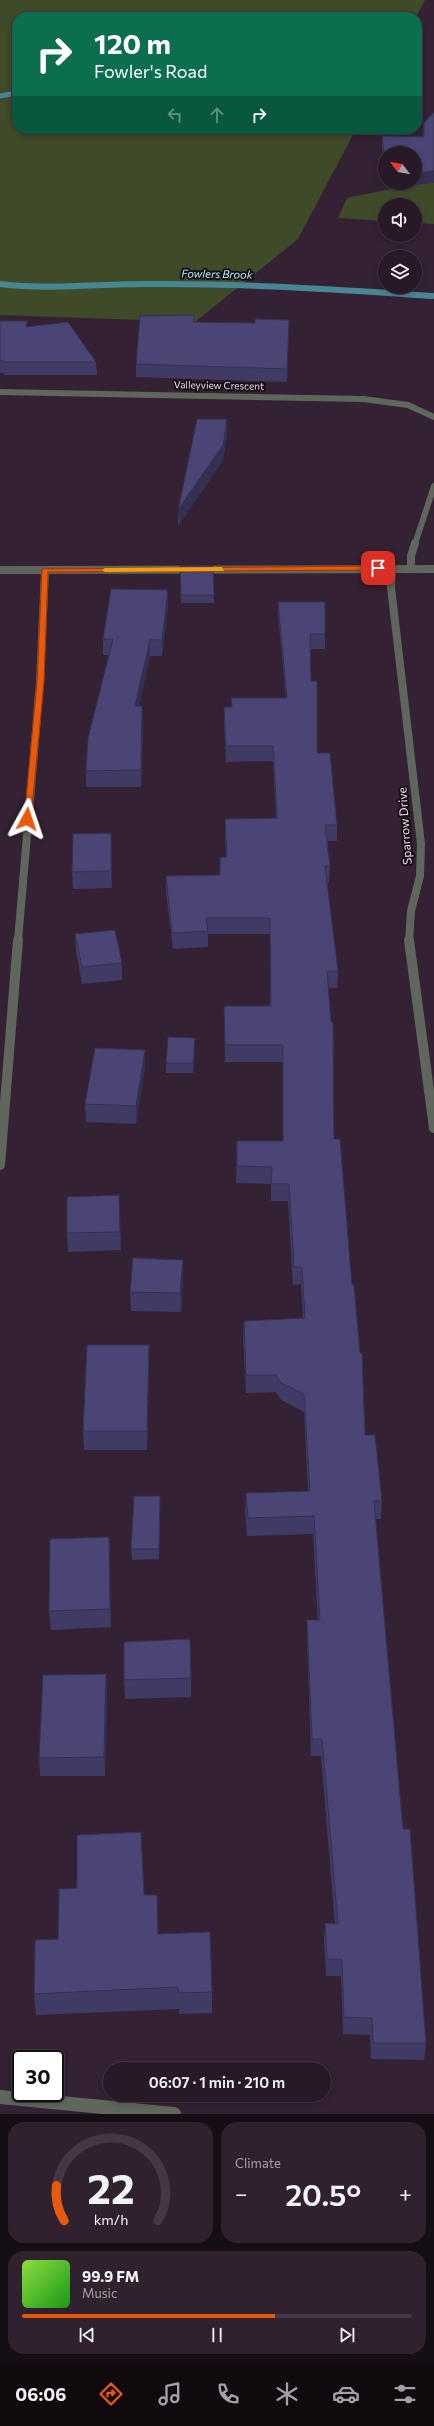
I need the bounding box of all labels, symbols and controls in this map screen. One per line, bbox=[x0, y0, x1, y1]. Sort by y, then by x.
text: 120 m bbox=[94, 26, 171, 60]
icon: right bbox=[28, 28, 80, 80]
text: Fowler's Road bbox=[94, 60, 207, 82]
icon: left bbox=[164, 104, 186, 126]
icon: ahead bbox=[206, 104, 228, 126]
icon: right bbox=[248, 104, 270, 126]
north arrow bbox=[378, 146, 422, 190]
map controls bbox=[378, 146, 422, 294]
button: sound bbox=[378, 198, 422, 242]
button: layers bbox=[378, 250, 422, 294]
water label: Fowlers Brook bbox=[181, 266, 254, 281]
street label: Valleyview Crescent bbox=[174, 378, 264, 392]
pin bbox=[361, 551, 395, 585]
icon: arrive bbox=[367, 557, 389, 579]
street label: Sparrow Drive bbox=[394, 787, 414, 865]
position arrow bbox=[6, 798, 48, 840]
speed limit sign: 30 bbox=[12, 2050, 64, 2102]
text: 06:07 · 1 min · 210 m bbox=[149, 2073, 285, 2091]
text: Climate bbox=[235, 2155, 281, 2171]
text: 22 bbox=[87, 2161, 134, 2212]
text: 20.5° bbox=[285, 2175, 361, 2212]
text: − bbox=[235, 2180, 248, 2207]
text: + bbox=[399, 2180, 412, 2207]
text: km/h bbox=[93, 2209, 128, 2227]
text: 99.9 FM bbox=[82, 2267, 139, 2285]
text: Music bbox=[82, 2285, 117, 2301]
icon: previous bbox=[76, 2324, 98, 2346]
icon: pause bbox=[206, 2324, 228, 2346]
icon: next bbox=[336, 2324, 358, 2346]
icon: directions bbox=[97, 2380, 125, 2408]
icon: music bbox=[156, 2380, 184, 2408]
icon: phone bbox=[214, 2380, 242, 2408]
icon: climate bbox=[273, 2380, 301, 2408]
icon: car bbox=[332, 2380, 360, 2408]
icon: filters bbox=[391, 2380, 419, 2408]
text: 06:06 bbox=[15, 2383, 66, 2405]

